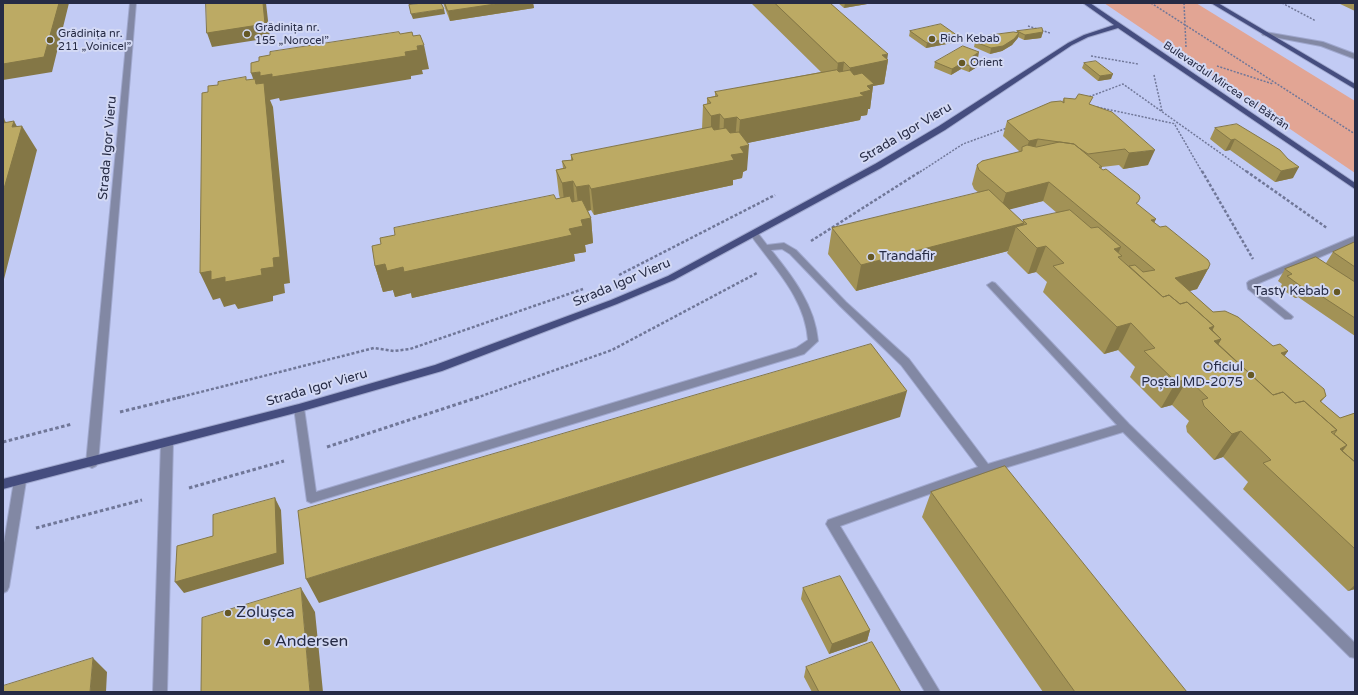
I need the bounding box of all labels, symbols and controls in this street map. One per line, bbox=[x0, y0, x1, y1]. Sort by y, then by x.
place label: Grădinița nr. 155 „Norocel” bbox=[255, 21, 329, 47]
place label: Grădinița nr. 211 „Voinicel” bbox=[58, 27, 131, 53]
marker: Grădinița nr. 155 „Norocel” bbox=[242, 29, 252, 39]
place label: Rich Kebab bbox=[940, 32, 1000, 46]
marker: Rich Kebab bbox=[927, 34, 937, 44]
marker: Grădinița nr. 211 „Voinicel” bbox=[45, 35, 55, 45]
street label: Bulevardul Mircea cel Bătrân bbox=[1160, 39, 1292, 133]
place label: Orient bbox=[970, 56, 1003, 70]
marker: Orient bbox=[957, 58, 967, 68]
street label: Strada Igor Vieru bbox=[96, 95, 120, 201]
street label: Strada Igor Vieru bbox=[857, 99, 955, 167]
place label: Trandafir bbox=[879, 249, 935, 265]
marker: Trandafir bbox=[866, 252, 876, 262]
street label: Strada Igor Vieru bbox=[571, 255, 673, 311]
place label: Tasty Kebab bbox=[1254, 284, 1329, 300]
marker: Tasty Kebab bbox=[1332, 287, 1342, 297]
place label: Oficiul Poștal MD-2075 bbox=[1141, 360, 1243, 391]
street label: Strada Igor Vieru bbox=[265, 366, 369, 410]
marker: Oficiul Poștal MD-2075 bbox=[1246, 370, 1256, 380]
place label: Zolușca bbox=[236, 603, 295, 623]
marker: Zolușca bbox=[223, 608, 233, 618]
place label: Andersen bbox=[275, 632, 348, 652]
marker: Andersen bbox=[262, 637, 272, 647]

